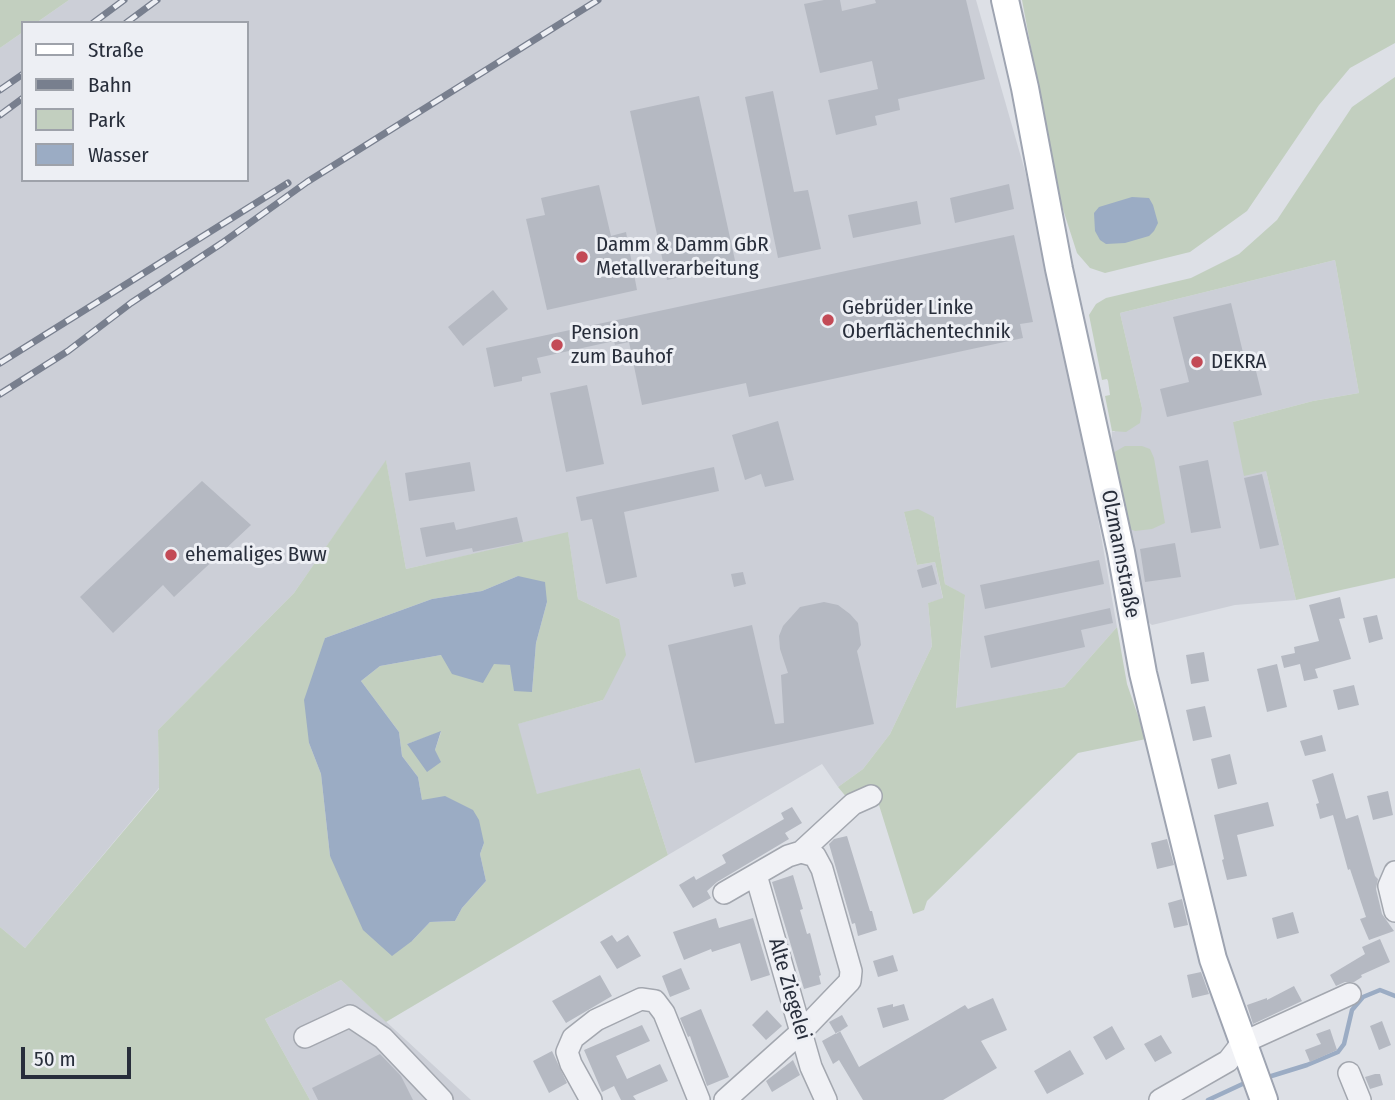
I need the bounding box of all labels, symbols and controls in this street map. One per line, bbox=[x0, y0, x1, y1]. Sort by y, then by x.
legend bbox=[21, 21, 248, 182]
text: Straße bbox=[88, 37, 144, 63]
text: Bahn bbox=[88, 72, 132, 98]
text: Park bbox=[88, 107, 125, 133]
text: Wasser bbox=[88, 142, 149, 168]
place label: Damm & Damm GbR Metallverarbeitung bbox=[596, 232, 769, 282]
marker: Damm & Damm GbR Metallverarbeitung bbox=[574, 249, 590, 265]
place label: Gebrüder Linke Oberflächentechnik bbox=[842, 295, 1010, 345]
marker: Gebrüder Linke Oberflächentechnik bbox=[820, 312, 836, 328]
place label: Pension zum Bauhof bbox=[571, 320, 672, 370]
marker: Pension zum Bauhof bbox=[549, 337, 565, 353]
place label: DEKRA bbox=[1211, 349, 1267, 375]
marker: DEKRA bbox=[1189, 354, 1205, 370]
street label: Olzmannstraße bbox=[1095, 488, 1145, 620]
place label: ehemaliges Bww bbox=[185, 542, 327, 568]
marker: ehemaliges Bww bbox=[163, 547, 179, 563]
street label: Alte Ziegelei bbox=[762, 935, 816, 1043]
scale bar bbox=[24, 1034, 135, 1078]
text: 50 m bbox=[34, 1046, 76, 1072]

